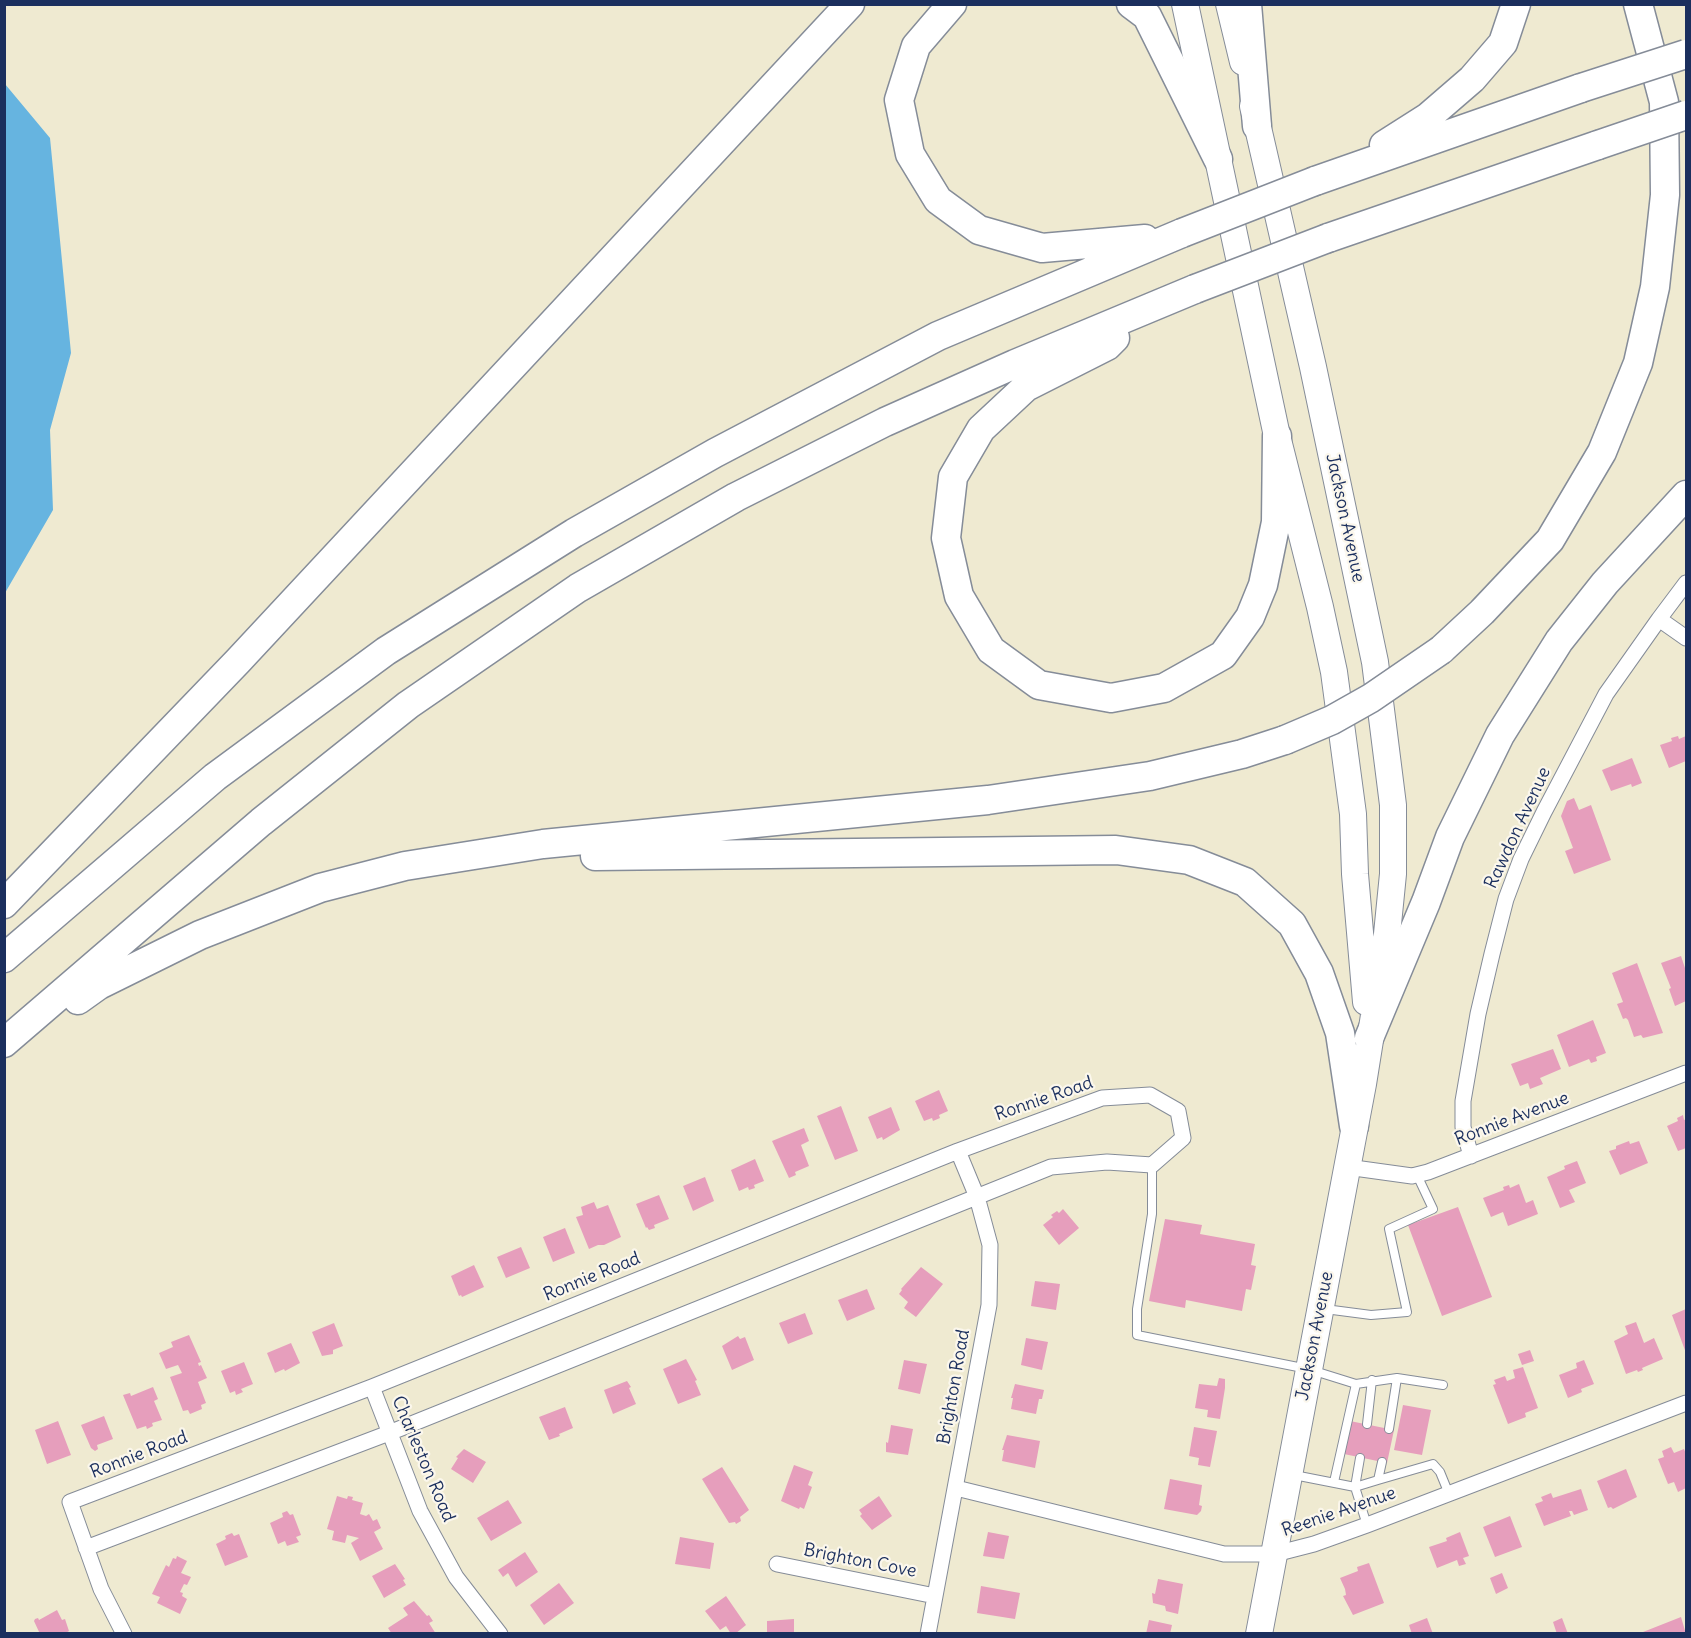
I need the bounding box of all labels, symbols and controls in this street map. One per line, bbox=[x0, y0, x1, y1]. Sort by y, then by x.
street label: Jackson Avenue bbox=[1321, 452, 1369, 584]
street label: Rawdon Avenue bbox=[1480, 764, 1556, 892]
street label: Ronnie Road bbox=[992, 1072, 1096, 1126]
street label: Ronnie Avenue bbox=[1452, 1087, 1572, 1151]
street label: Ronnie Road bbox=[540, 1248, 644, 1306]
street label: Jackson Avenue bbox=[1292, 1270, 1338, 1402]
street label: Brighton Road bbox=[933, 1328, 975, 1446]
street label: Charleston Road bbox=[387, 1393, 459, 1525]
street label: Ronnie Road bbox=[87, 1427, 191, 1483]
street label: Reenie Avenue bbox=[1279, 1482, 1399, 1542]
street label: Brighton Cove bbox=[802, 1539, 918, 1583]

